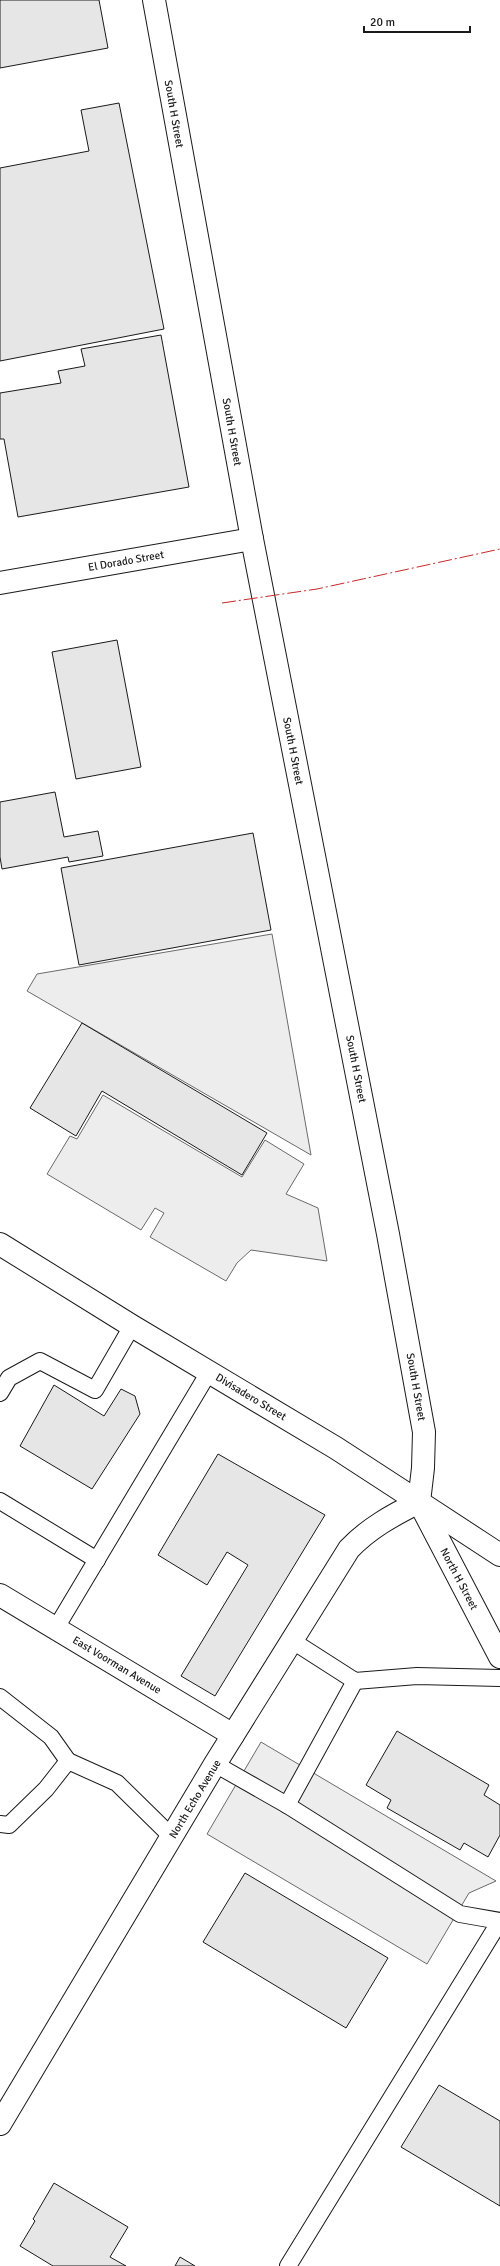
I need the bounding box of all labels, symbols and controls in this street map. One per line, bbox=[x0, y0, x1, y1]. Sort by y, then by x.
scale bar bbox=[364, 8, 470, 34]
text: 20 m bbox=[370, 15, 395, 30]
street label: South H Street bbox=[162, 79, 186, 149]
street label: South H Street bbox=[220, 397, 244, 467]
street label: El Dorado Street bbox=[87, 548, 165, 574]
street label: South H Street bbox=[280, 716, 306, 786]
street label: South H Street bbox=[343, 1034, 369, 1104]
street label: South H Street bbox=[404, 1352, 428, 1422]
street label: Divisadero Street bbox=[213, 1371, 289, 1423]
street label: North H Street bbox=[437, 1546, 481, 1612]
street label: East Voorman Avenue bbox=[70, 1633, 164, 1697]
street label: North Echo Avenue bbox=[166, 1757, 224, 1841]

